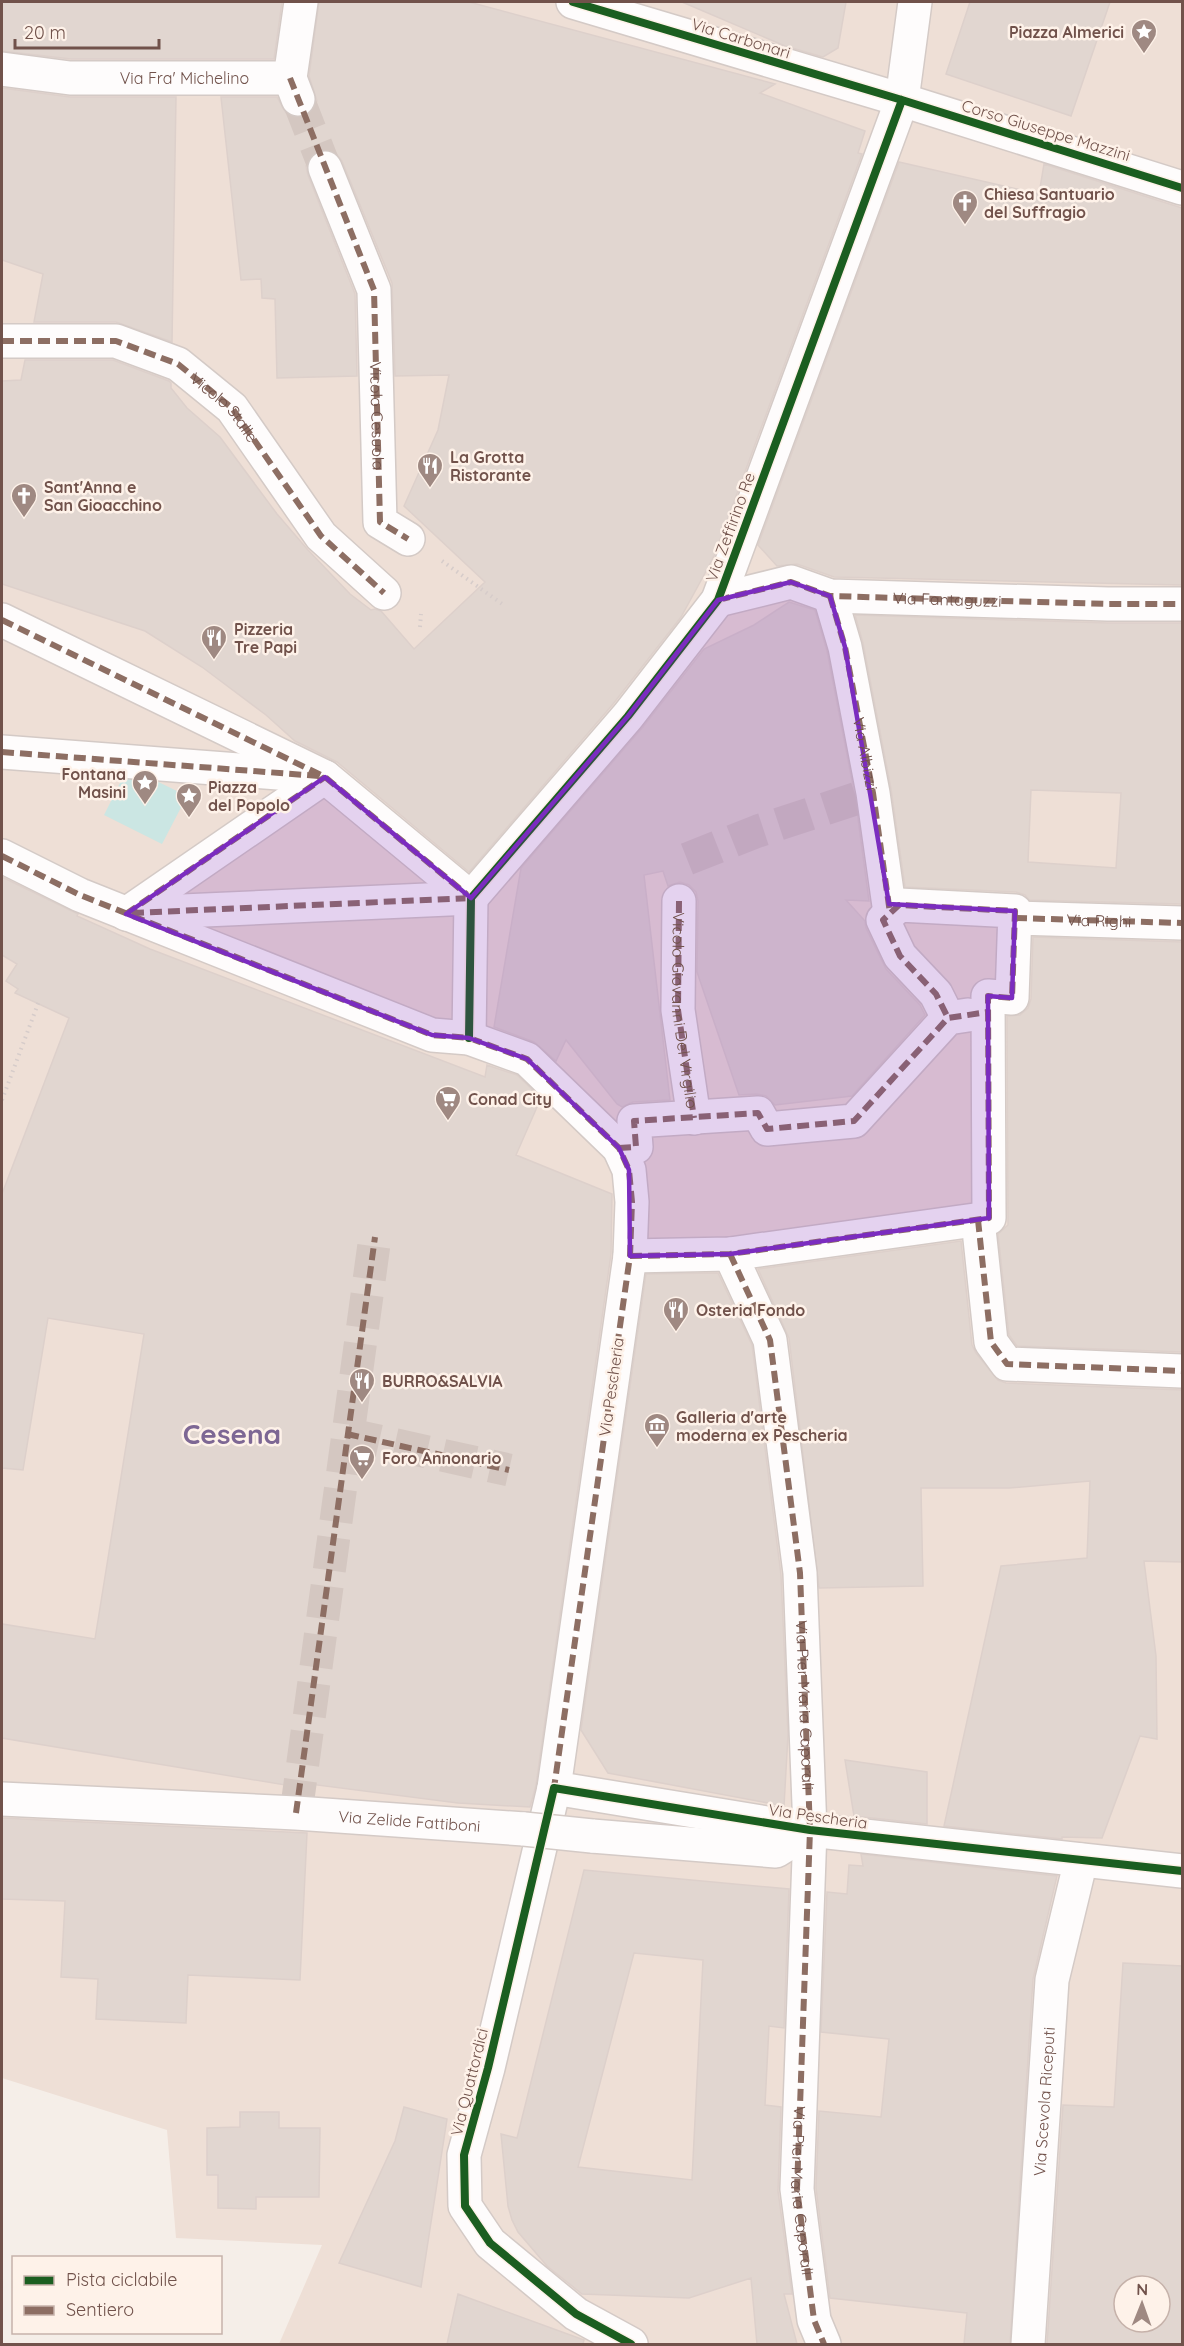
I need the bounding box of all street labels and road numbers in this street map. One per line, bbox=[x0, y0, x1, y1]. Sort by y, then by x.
street label: Via Carbonari bbox=[689, 13, 793, 63]
street label: Via Fra' Michelino bbox=[120, 68, 249, 88]
street label: Corso Giuseppe Mazzini bbox=[959, 95, 1133, 165]
street label: Vicolo Cesuola bbox=[366, 361, 389, 471]
street label: Vicolo Stalle bbox=[186, 368, 263, 446]
street label: Via Zeffirino Re bbox=[701, 470, 759, 584]
street label: Via Fantaguzzi bbox=[893, 588, 1002, 611]
street label: Via Albizzi bbox=[849, 716, 882, 792]
street label: Via Righi bbox=[1066, 910, 1132, 931]
street label: Vicolo Giovanni Del Virgilio bbox=[668, 912, 702, 1110]
street label: Via Pescheria bbox=[594, 1336, 628, 1438]
street label: Via Pier Maria Caporali bbox=[792, 1620, 818, 1790]
street label: Via Pescheria bbox=[767, 1799, 869, 1833]
street label: Via Zelide Fattiboni bbox=[338, 1806, 481, 1836]
street label: Via Quattordici bbox=[446, 2026, 492, 2138]
street label: Via Scevola Riceputi bbox=[1029, 2026, 1059, 2177]
street label: Via Pier Maria Caporali bbox=[787, 2106, 818, 2276]

